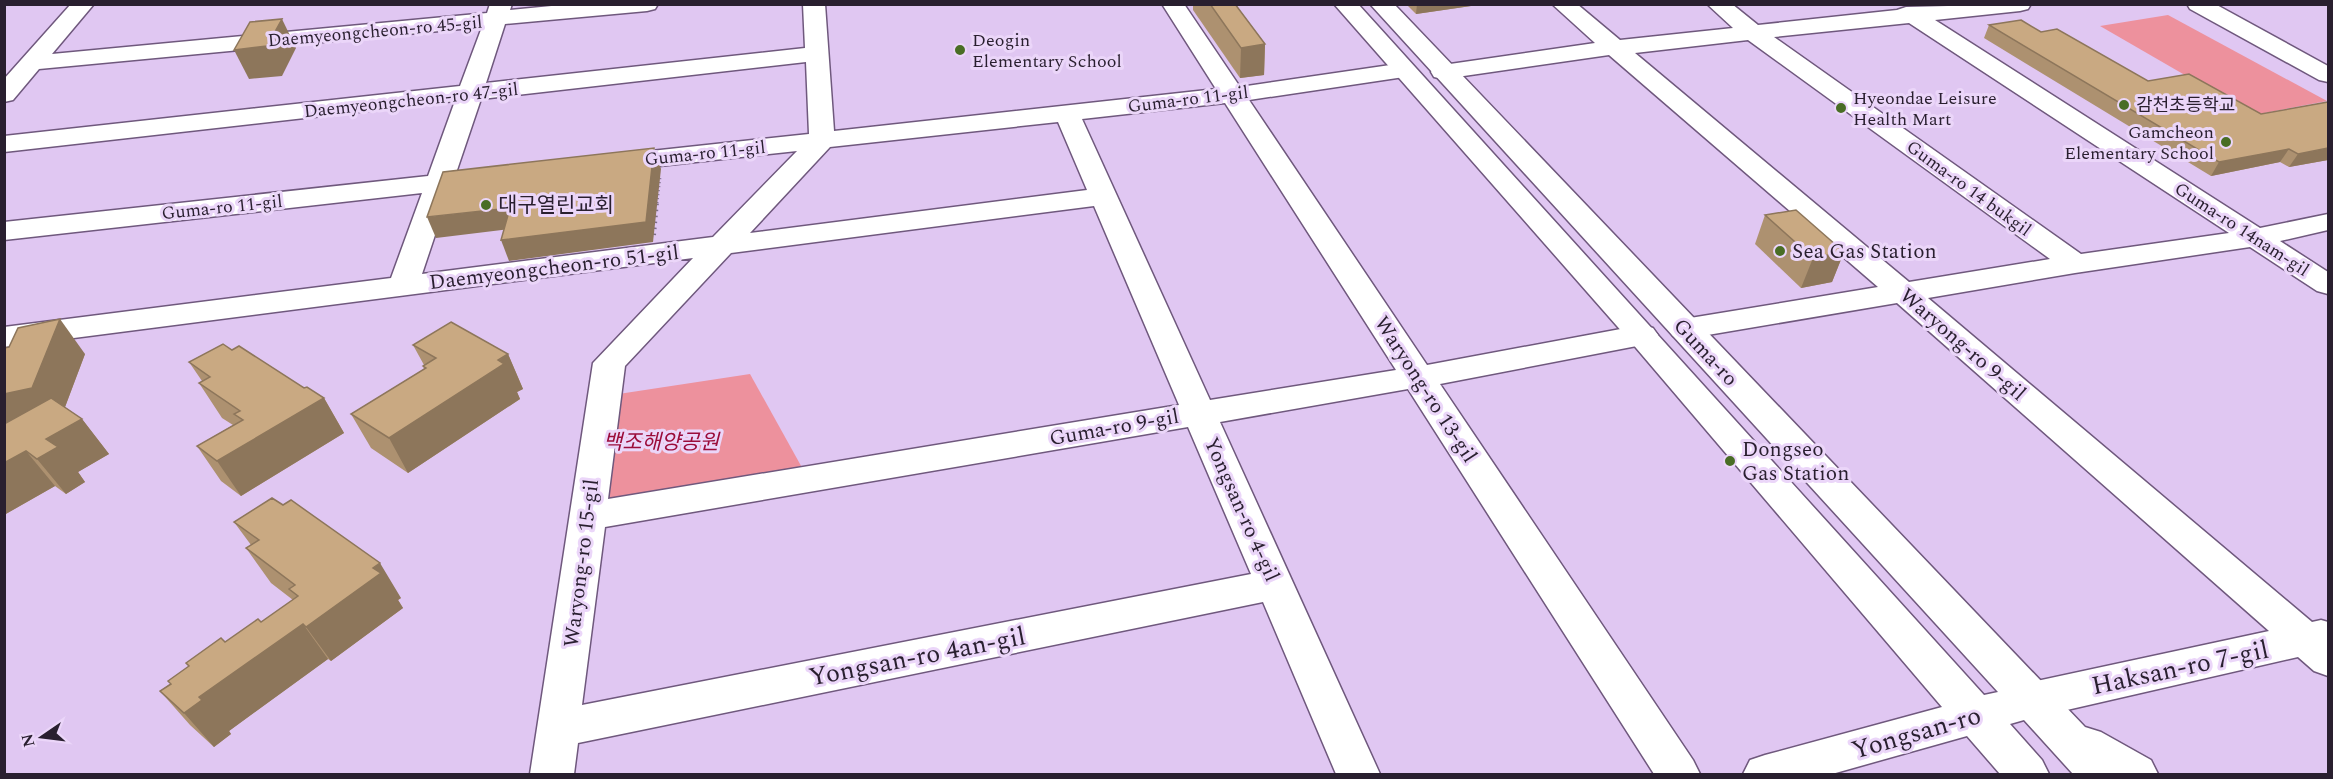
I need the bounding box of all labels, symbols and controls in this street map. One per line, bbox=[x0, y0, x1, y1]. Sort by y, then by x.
street label: Daemyeongcheon-ro 45-gil bbox=[267, 9, 484, 54]
place label: Deogin Elementary School bbox=[972, 27, 1122, 75]
marker: Deogin Elementary School bbox=[953, 43, 967, 57]
street label: Daemyeongcheon-ro 47-gil bbox=[302, 76, 520, 125]
street label: Guma-ro 11-gil bbox=[1126, 79, 1250, 120]
place label: Hyeondae Leisure Health Mart bbox=[1853, 85, 1997, 133]
place label: 감천초등학교 bbox=[2136, 92, 2235, 119]
marker: 감천초등학교 bbox=[2117, 98, 2131, 112]
marker: Hyeondae Leisure Health Mart bbox=[1834, 101, 1848, 115]
place label: Gamcheon Elementary School bbox=[2064, 119, 2214, 167]
street label: Guma-ro 11-gil bbox=[643, 134, 767, 173]
street label: Guma-ro 14 bukgil bbox=[1901, 134, 2037, 243]
marker: Gamcheon Elementary School bbox=[2219, 135, 2233, 149]
street label: Guma-ro 14nam-gil bbox=[2169, 176, 2315, 283]
street label: Guma-ro 11-gil bbox=[160, 188, 284, 227]
place label: 대구열린교회 bbox=[498, 190, 614, 222]
marker: 대구열린교회 bbox=[479, 198, 493, 212]
place label: Sea Gas Station bbox=[1792, 236, 1937, 268]
street label: Daemyeongcheon-ro 51-gil bbox=[427, 237, 681, 299]
marker: Sea Gas Station bbox=[1773, 244, 1787, 258]
street label: Waryong-ro 9-gil bbox=[1892, 281, 2033, 409]
street label: Waryong-ro 13-gil bbox=[1366, 310, 1485, 469]
street label: Guma-ro bbox=[1665, 311, 1745, 394]
street label: Guma-ro 9-gil bbox=[1047, 401, 1182, 455]
park label: 백조해양공원 bbox=[603, 427, 721, 459]
street label: Yongsan-ro 4-gil bbox=[1195, 432, 1287, 587]
place label: Dongseo Gas Station bbox=[1742, 434, 1849, 490]
marker: Dongseo Gas Station bbox=[1723, 454, 1737, 468]
street label: Waryong-ro 15-gil bbox=[556, 477, 608, 649]
street label: Yongsan-ro 4an-gil bbox=[805, 616, 1029, 698]
street label: Haksan-ro 7-gil bbox=[2088, 630, 2272, 706]
street label: Yongsan-ro bbox=[1847, 695, 1986, 771]
north arrow bbox=[12, 707, 72, 767]
text: N bbox=[15, 731, 42, 750]

